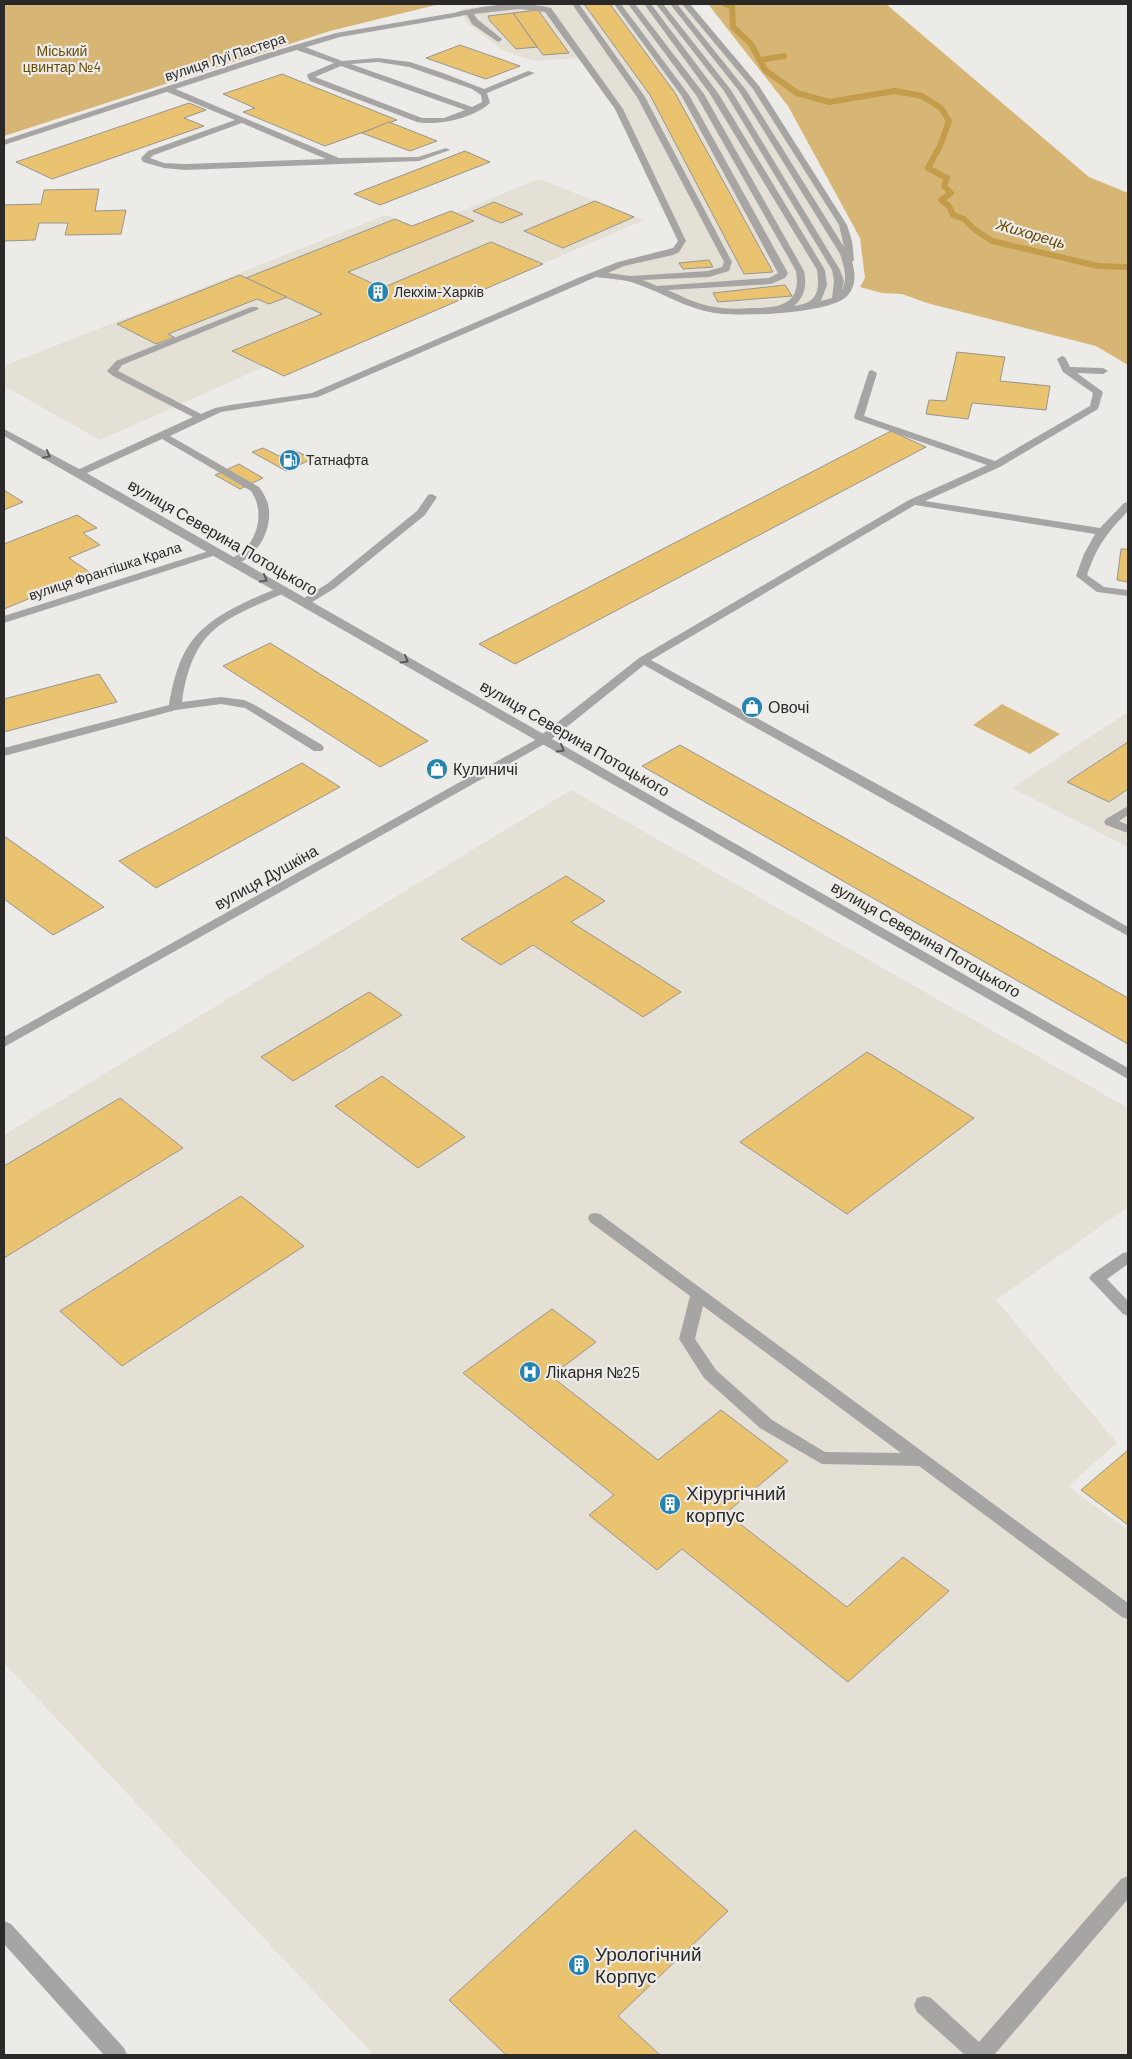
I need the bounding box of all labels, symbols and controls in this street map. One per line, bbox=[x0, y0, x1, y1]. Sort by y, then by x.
street label: вулиця Луї Пастера bbox=[162, 29, 287, 84]
park label: Міський цвинтар №4 bbox=[23, 42, 101, 75]
water label: Жихорець bbox=[994, 214, 1068, 251]
building icon: Лекхім-Харків bbox=[366, 280, 390, 304]
place label: Лекхім-Харків bbox=[394, 283, 484, 300]
fuel station icon: Татнафта bbox=[278, 448, 302, 472]
one-way arrow bbox=[41, 449, 50, 459]
place label: Татнафта bbox=[306, 451, 369, 468]
street label: вулиця Северина Потоцького bbox=[125, 474, 321, 599]
street label: вулиця Франтішка Крала bbox=[26, 538, 184, 603]
one-way arrow bbox=[259, 573, 268, 583]
one-way arrow bbox=[400, 653, 409, 663]
street label: вулиця Северина Потоцького bbox=[477, 675, 673, 800]
shop icon: Овочі bbox=[740, 695, 764, 719]
place label: Овочі bbox=[768, 697, 809, 716]
one-way arrow bbox=[556, 743, 565, 753]
shop icon: Кулиничі bbox=[425, 757, 449, 781]
place label: Кулиничі bbox=[453, 759, 518, 778]
street label: вулиця Душкіна bbox=[211, 840, 321, 913]
street label: вулиця Северина Потоцького bbox=[828, 876, 1024, 1001]
hospital icon: Лікарня №25 bbox=[518, 1360, 542, 1384]
place label: Лікарня №25 bbox=[546, 1362, 640, 1381]
place label: Хірургічний корпус bbox=[686, 1481, 786, 1526]
building icon: Хірургічний корпус bbox=[658, 1492, 682, 1516]
place label: Урологічний Корпус bbox=[595, 1942, 702, 1987]
building icon: Урологічний Корпус bbox=[567, 1953, 591, 1977]

